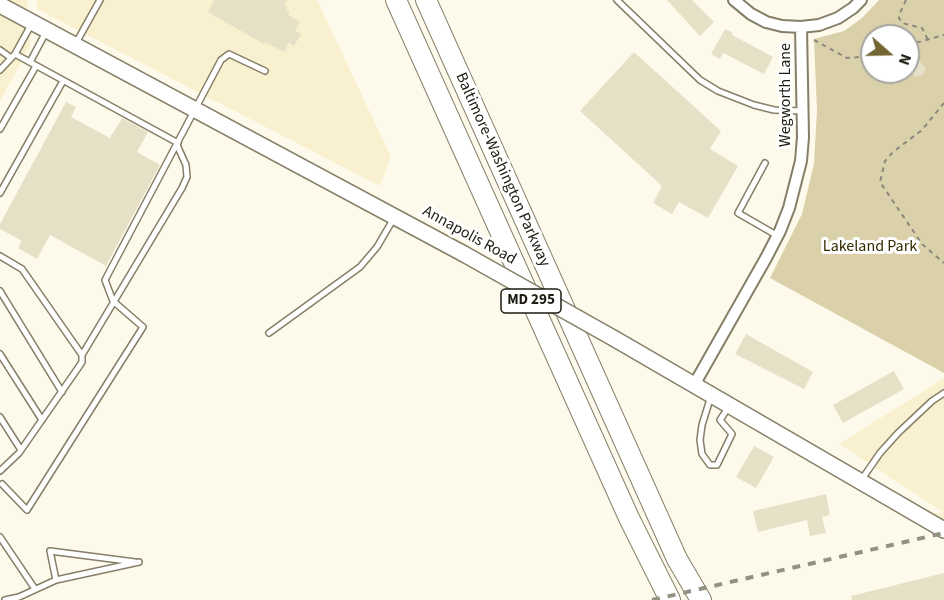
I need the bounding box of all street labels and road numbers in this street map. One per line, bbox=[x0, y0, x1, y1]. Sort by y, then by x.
street label: Wegworth Lane bbox=[776, 43, 796, 147]
street label: Baltimore-Washington Parkway bbox=[450, 70, 554, 270]
street label: Annapolis Road bbox=[419, 202, 519, 270]
road number: MD 295 bbox=[501, 289, 561, 313]

